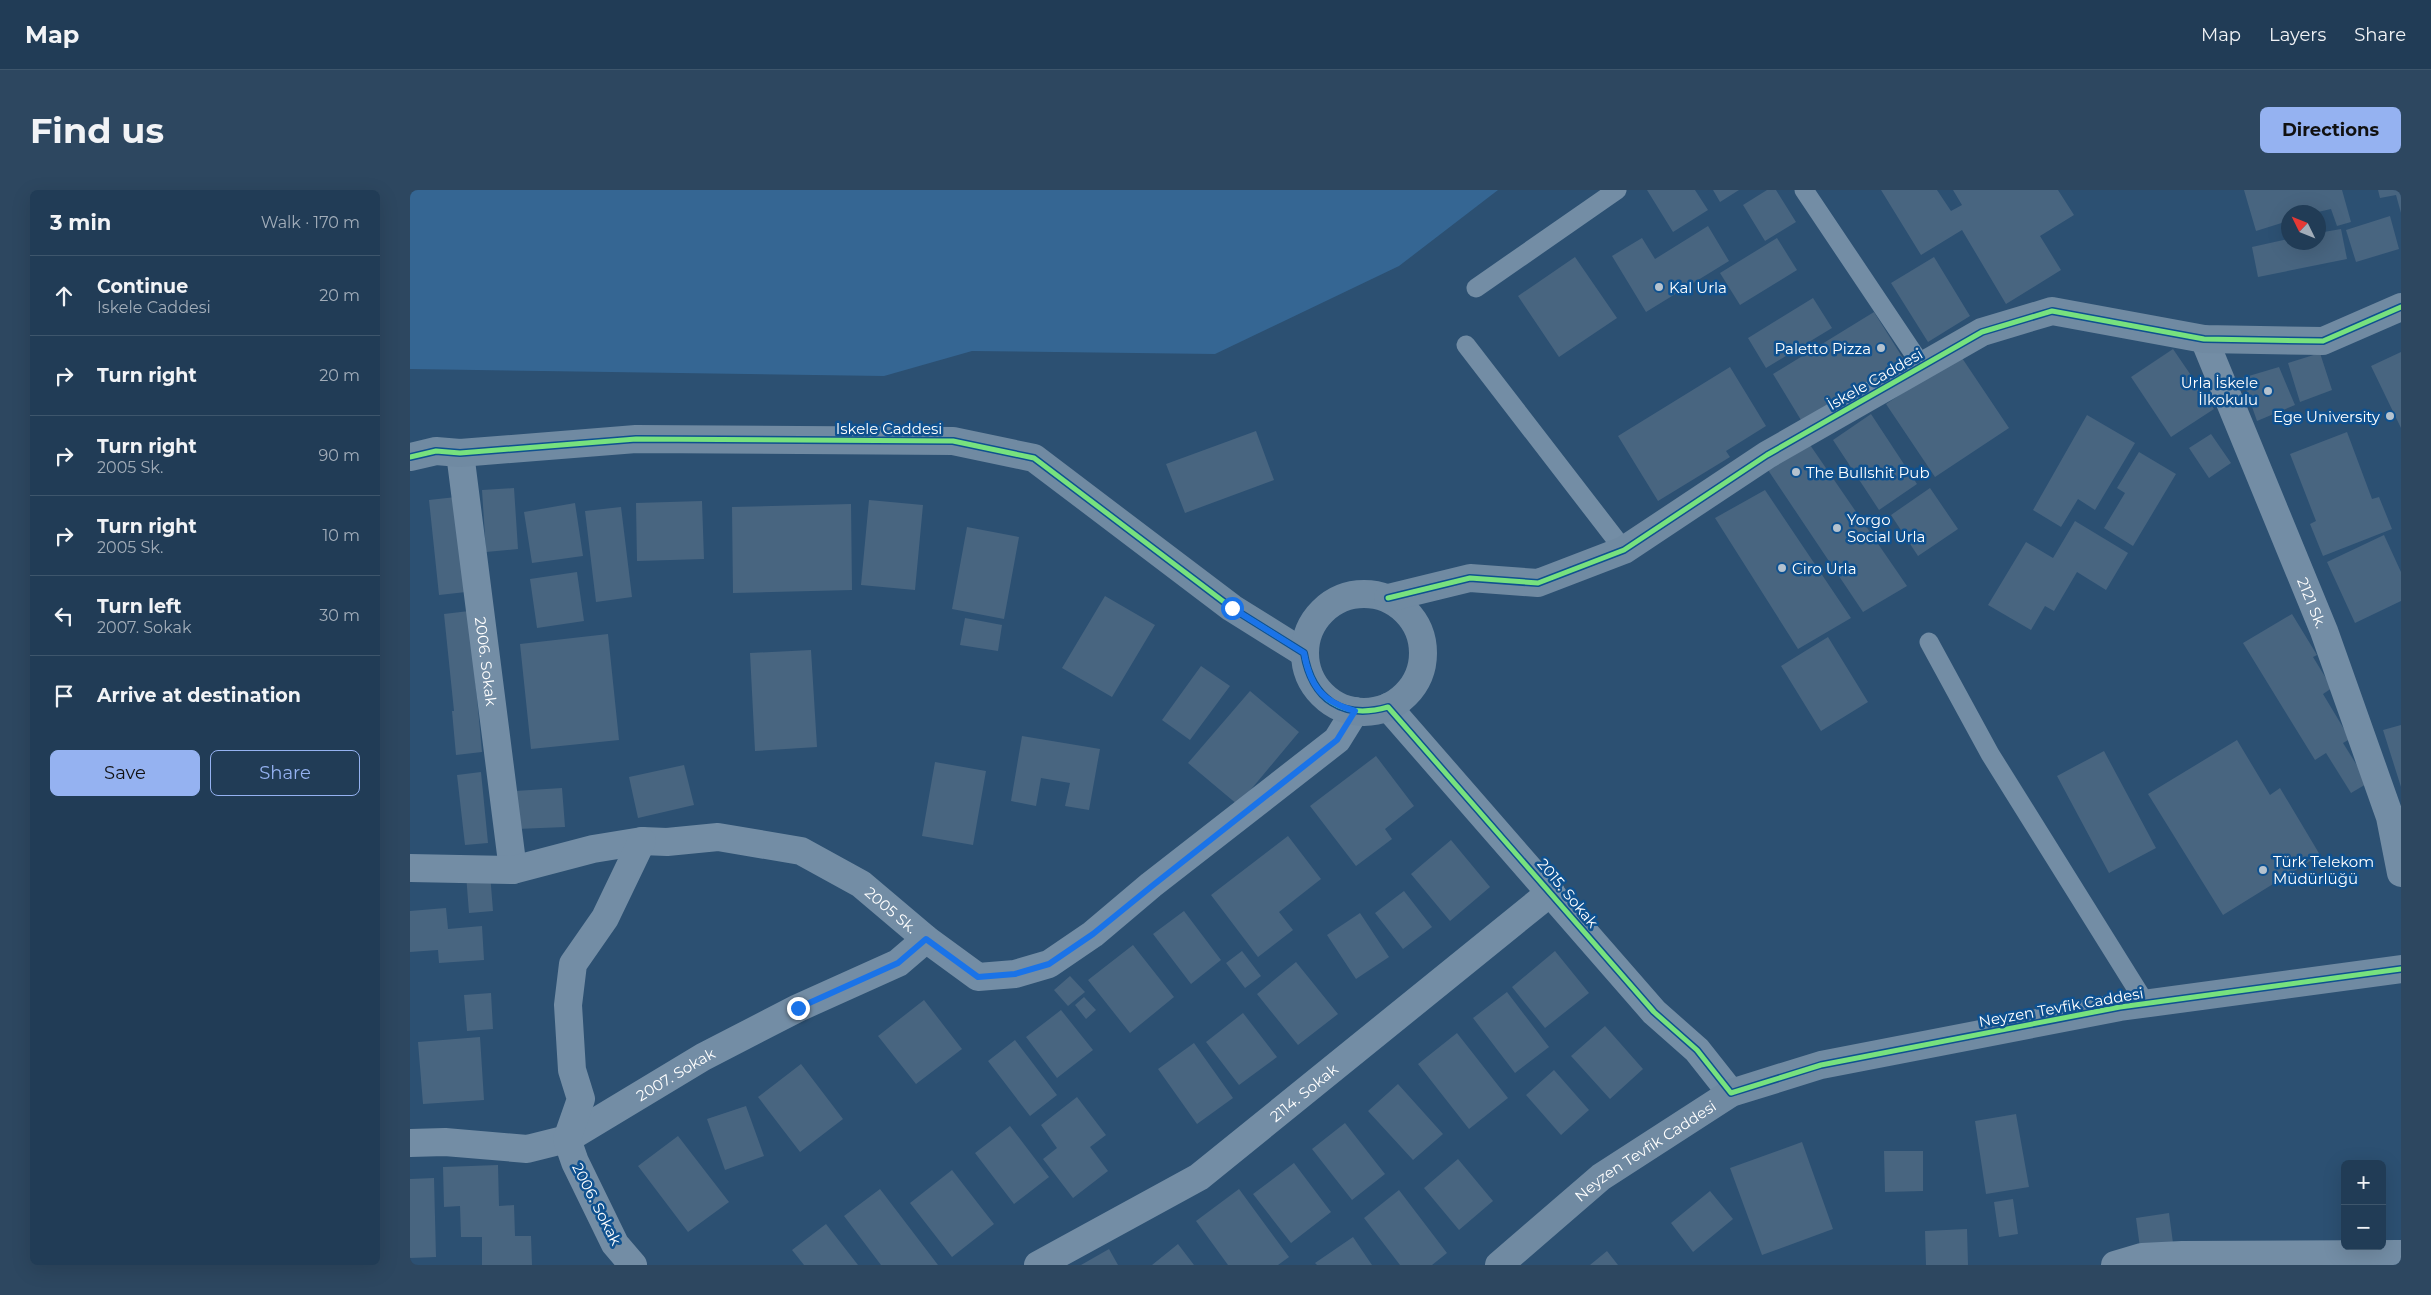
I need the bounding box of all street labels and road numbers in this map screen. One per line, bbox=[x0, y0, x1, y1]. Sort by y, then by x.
street label: İskele Caddesi bbox=[1824, 344, 1926, 414]
street label: Iskele Caddesi bbox=[836, 419, 942, 438]
street label: 2121 Sk. bbox=[2293, 574, 2331, 631]
street label: 2006. Sokak bbox=[471, 615, 502, 707]
street label: 2015. Sokak bbox=[1533, 854, 1603, 932]
street label: 2005 Sk. bbox=[861, 882, 921, 937]
street label: Neyzen Tevfik Caddesi bbox=[1977, 983, 2145, 1031]
street label: 2007. Sokak bbox=[632, 1043, 718, 1105]
street label: 2114. Sokak bbox=[1266, 1059, 1341, 1126]
street label: Neyzen Tevfik Caddesi bbox=[1570, 1096, 1719, 1205]
street label: 2006. Sokak bbox=[568, 1160, 626, 1248]

